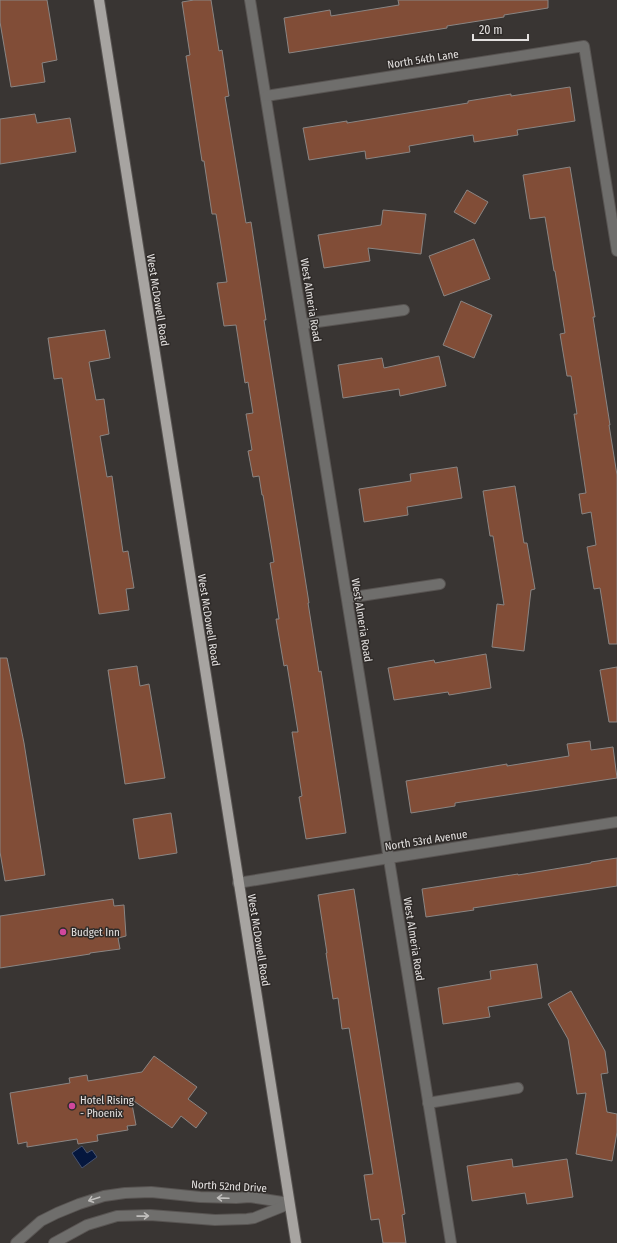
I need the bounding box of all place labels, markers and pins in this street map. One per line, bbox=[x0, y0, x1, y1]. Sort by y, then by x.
place label: Budget Inn bbox=[71, 926, 120, 939]
marker: Budget Inn bbox=[58, 927, 68, 937]
place label: Hotel Rising - Phoenix bbox=[80, 1094, 135, 1120]
marker: Hotel Rising - Phoenix bbox=[67, 1101, 77, 1111]

